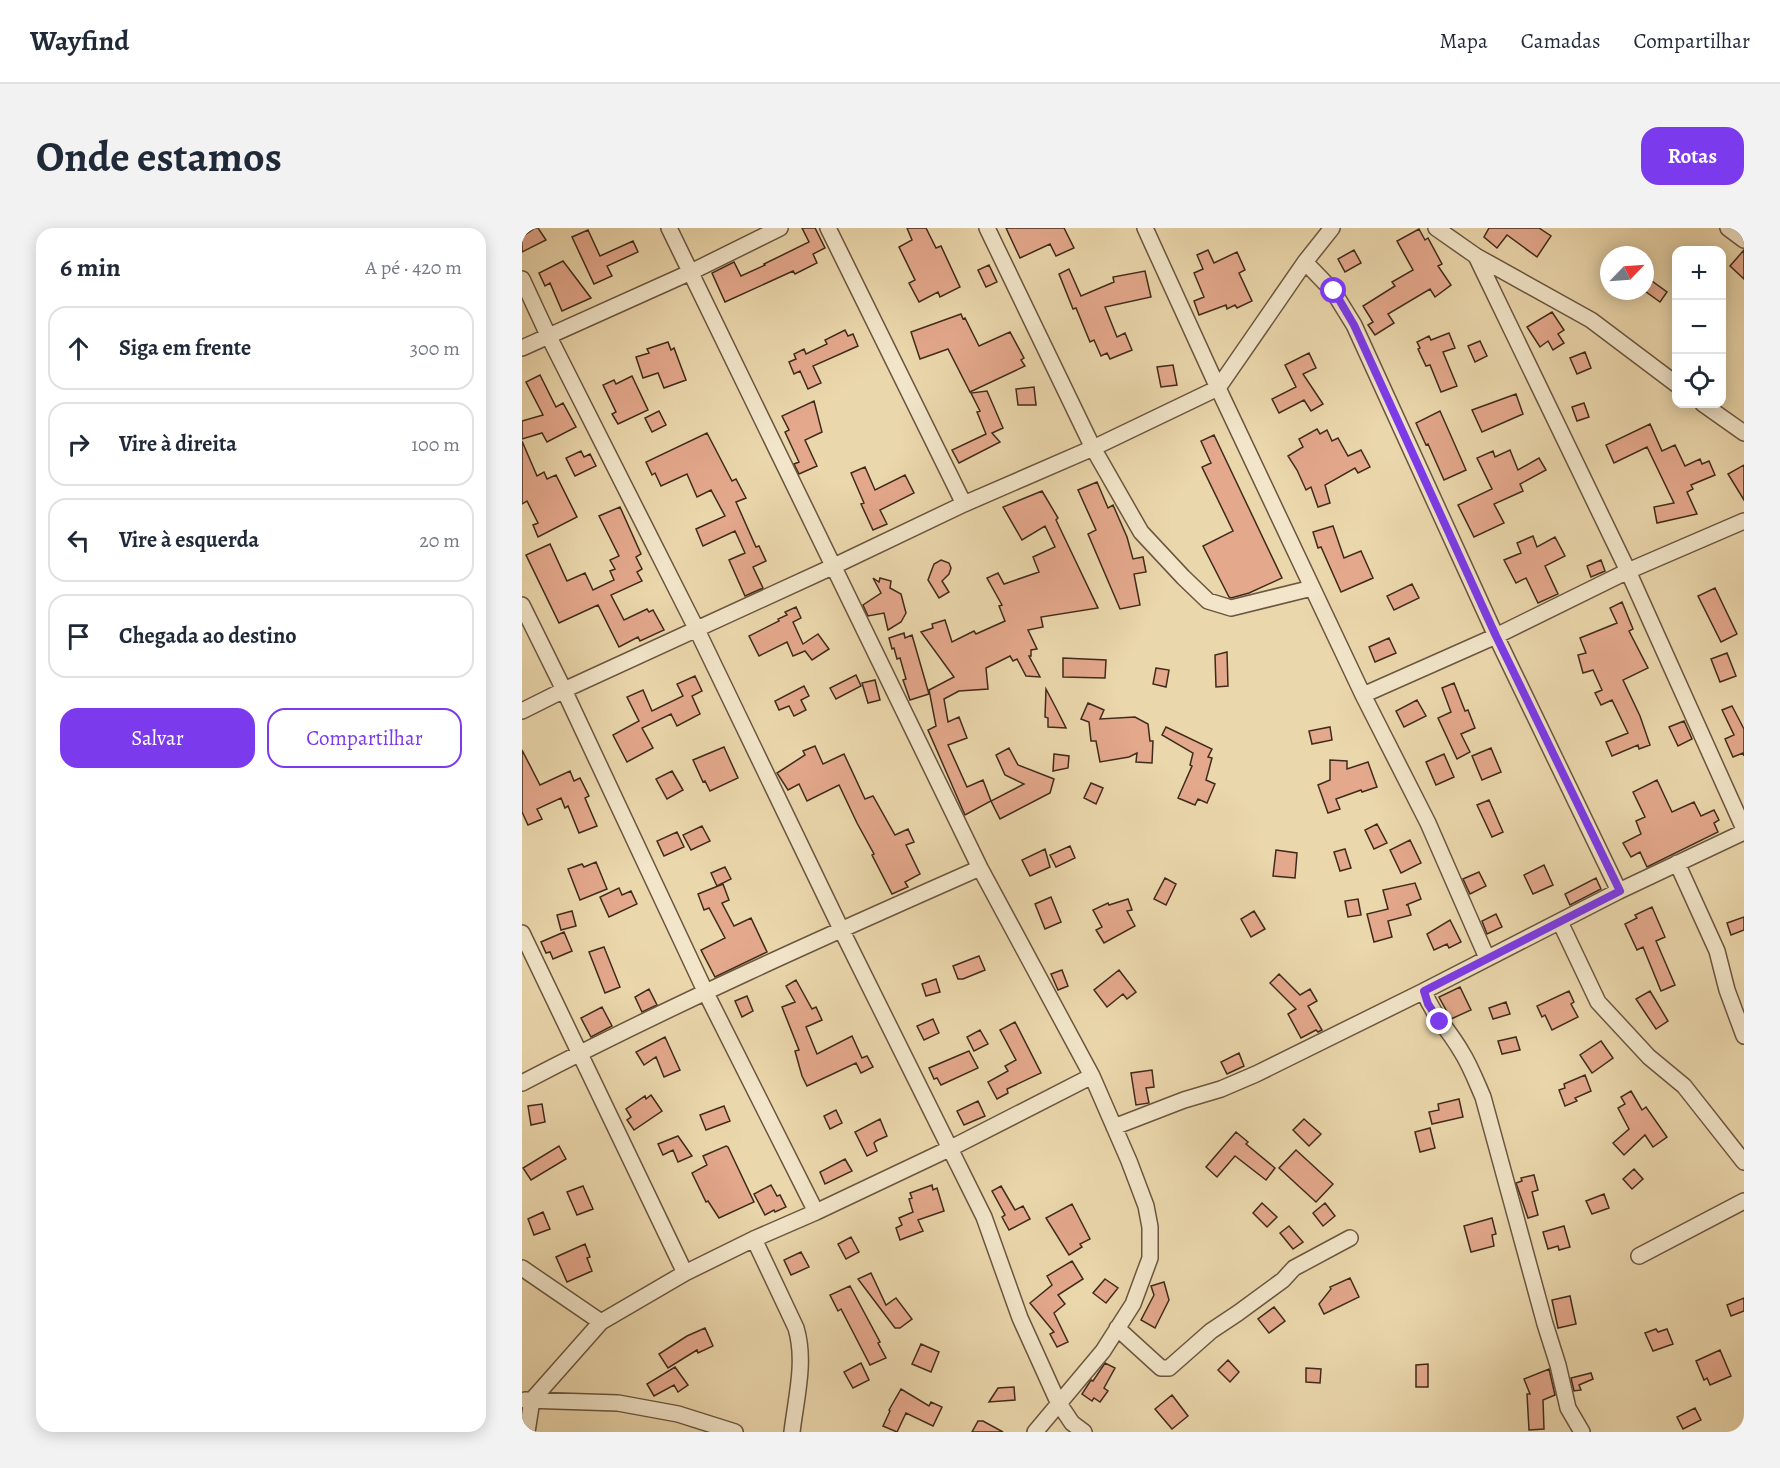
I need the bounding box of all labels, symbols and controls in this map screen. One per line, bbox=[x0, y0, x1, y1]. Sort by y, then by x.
text: Wayfind bbox=[30, 22, 129, 60]
text: Mapa bbox=[1439, 27, 1488, 55]
text: Camadas bbox=[1521, 27, 1600, 55]
text: Compartilhar bbox=[1633, 27, 1750, 55]
button: Rotas bbox=[1641, 127, 1744, 185]
text: Onde estamos bbox=[36, 128, 282, 185]
north arrow bbox=[1600, 246, 1654, 300]
map controls bbox=[1672, 246, 1726, 408]
button: + bbox=[1672, 246, 1726, 300]
text: 6 min bbox=[60, 250, 121, 285]
text: A pé · 420 m bbox=[365, 254, 462, 281]
route start bbox=[1320, 277, 1346, 303]
button: − bbox=[1672, 300, 1726, 354]
icon: ahead bbox=[62, 332, 95, 365]
text: Siga em frente bbox=[119, 333, 251, 363]
text: 300 m bbox=[410, 335, 460, 362]
button: locate bbox=[1672, 354, 1726, 408]
icon: right bbox=[62, 428, 95, 461]
text: Vire à direita bbox=[119, 429, 237, 459]
text: 100 m bbox=[411, 431, 460, 458]
icon: left bbox=[62, 524, 95, 557]
text: Vire à esquerda bbox=[119, 525, 259, 555]
text: 20 m bbox=[419, 527, 460, 554]
icon: arrive bbox=[62, 620, 95, 653]
text: Chegada ao destino bbox=[119, 621, 297, 651]
button: Salvar bbox=[60, 708, 255, 768]
button: Compartilhar bbox=[267, 708, 462, 768]
route end bbox=[1426, 1008, 1452, 1034]

